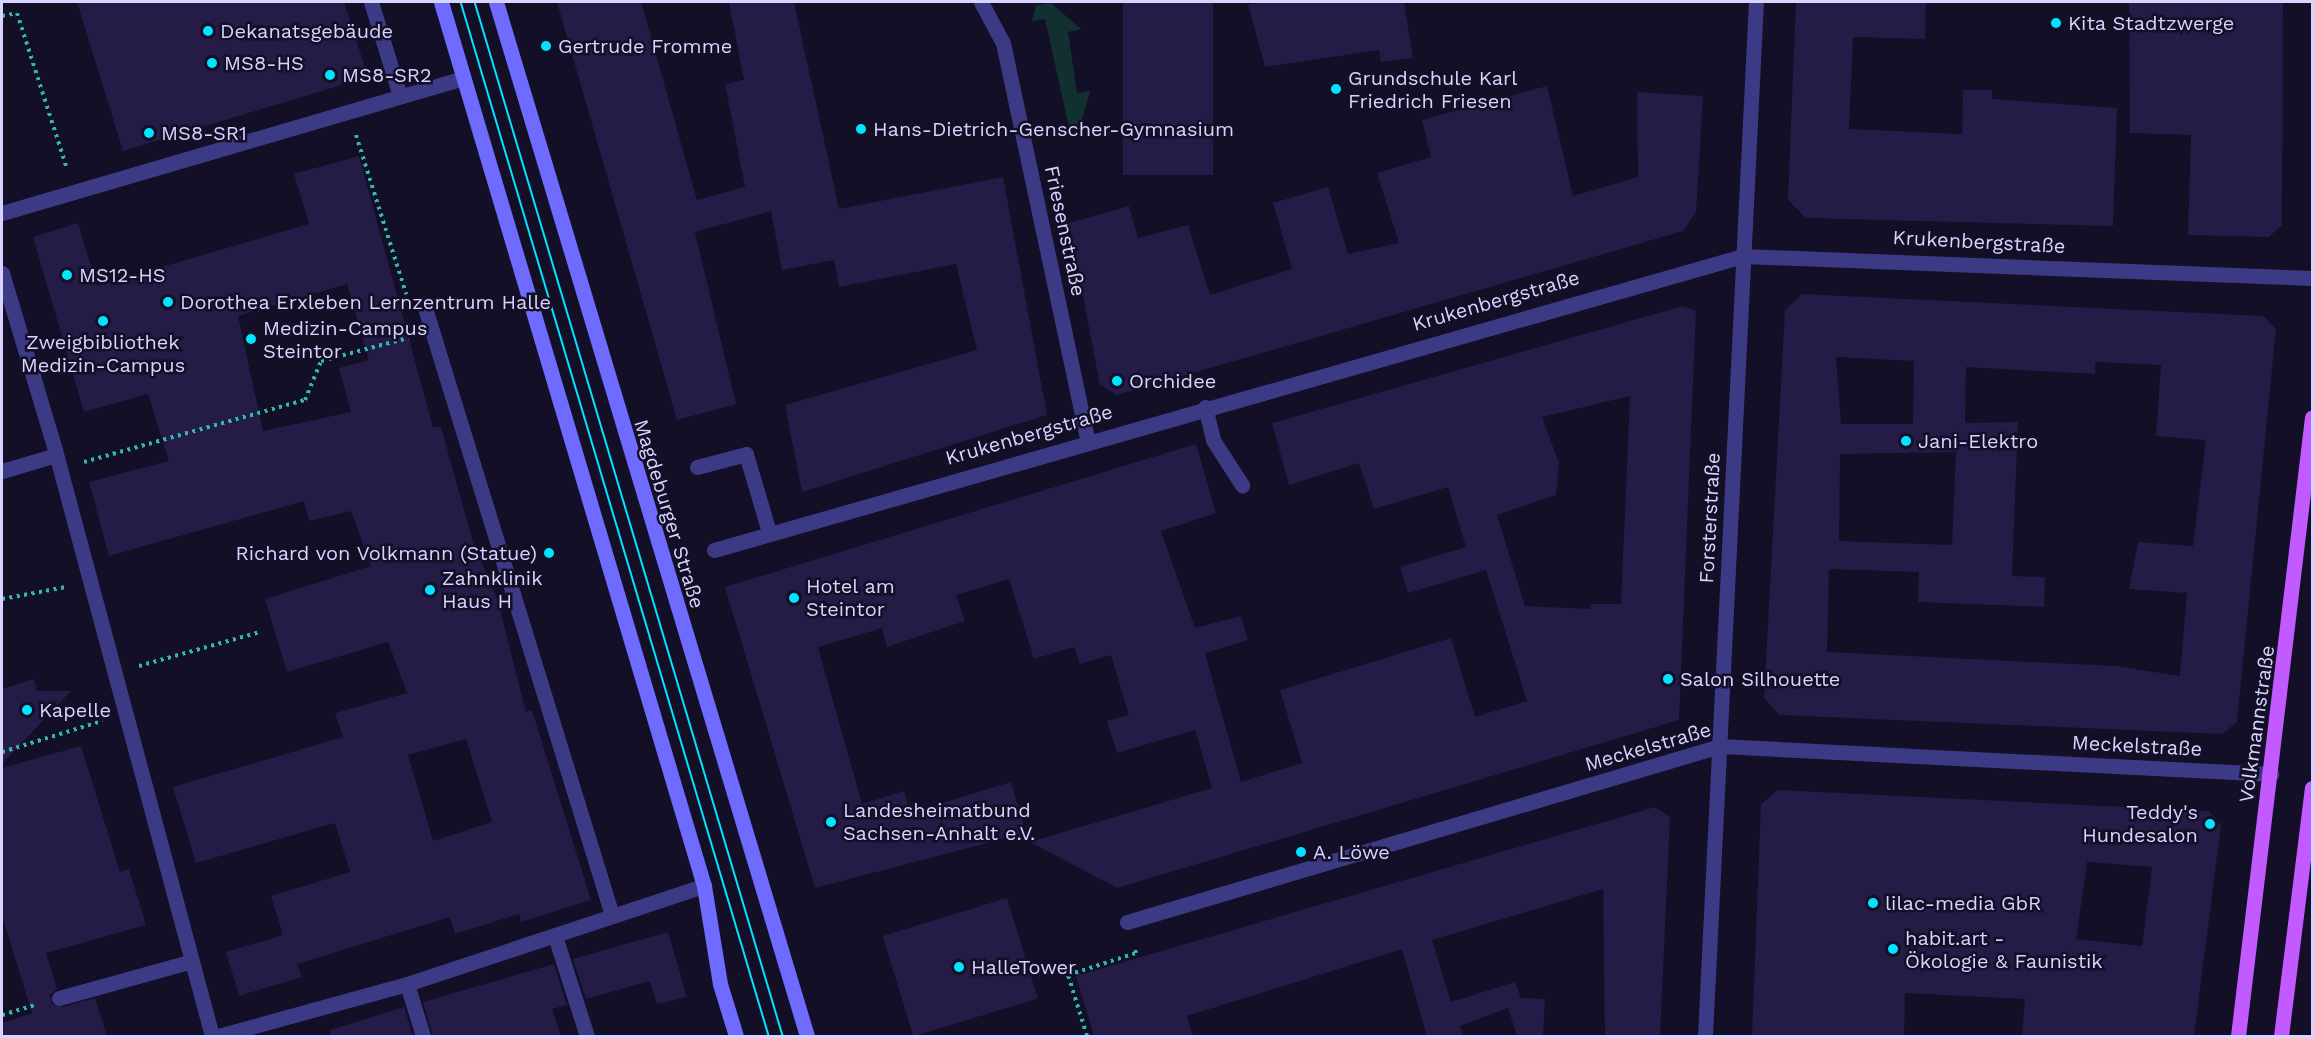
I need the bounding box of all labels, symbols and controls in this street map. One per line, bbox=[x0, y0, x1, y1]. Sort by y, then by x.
place label: Kita Stadtzwerge bbox=[2068, 11, 2235, 35]
marker: Kita Stadtzwerge bbox=[2049, 16, 2063, 30]
place label: Dekanatsgebäude bbox=[220, 19, 393, 43]
marker: Dekanatsgebäude bbox=[201, 24, 215, 38]
place label: Gertrude Fromme bbox=[558, 34, 732, 58]
marker: Gertrude Fromme bbox=[539, 39, 553, 53]
place label: MS8-HS bbox=[224, 51, 304, 75]
marker: MS8-HS bbox=[205, 56, 219, 70]
place label: MS8-SR2 bbox=[342, 63, 432, 87]
place label: Grundschule Karl Friedrich Friesen bbox=[1348, 66, 1517, 113]
marker: MS8-SR2 bbox=[323, 68, 337, 82]
marker: Grundschule Karl Friedrich Friesen bbox=[1329, 82, 1343, 96]
place label: Hans-Dietrich-Genscher-Gymnasium bbox=[873, 117, 1234, 141]
place label: MS8-SR1 bbox=[161, 121, 247, 145]
marker: Hans-Dietrich-Genscher-Gymnasium bbox=[854, 122, 868, 136]
marker: MS8-SR1 bbox=[142, 126, 156, 140]
street label: Friesenstraße bbox=[1039, 164, 1091, 298]
street label: Krukenbergstraße bbox=[1892, 225, 2066, 259]
place label: MS12-HS bbox=[79, 263, 166, 287]
street label: Krukenbergstraße bbox=[1410, 266, 1582, 336]
marker: MS12-HS bbox=[60, 268, 74, 282]
place label: Dorothea Erxleben Lernzentrum Halle bbox=[180, 290, 551, 314]
marker: Dorothea Erxleben Lernzentrum Halle bbox=[161, 295, 175, 309]
marker: Zweigbibliothek Medizin-Campus bbox=[96, 314, 110, 328]
place label: Medizin-Campus Steintor bbox=[263, 316, 427, 363]
place label: Zweigbibliothek Medizin-Campus bbox=[21, 330, 185, 377]
marker: Medizin-Campus Steintor bbox=[244, 332, 258, 346]
place label: Orchidee bbox=[1129, 369, 1216, 393]
marker: Orchidee bbox=[1110, 374, 1124, 388]
street label: Krukenbergstraße bbox=[943, 400, 1115, 470]
street label: Magdeburger Straße bbox=[629, 416, 709, 612]
place label: Jani-Elektro bbox=[1918, 429, 2038, 453]
marker: Jani-Elektro bbox=[1899, 434, 1913, 448]
street label: Forsterstraße bbox=[1695, 452, 1725, 584]
place label: Richard von Volkmann (Statue) bbox=[234, 541, 537, 565]
marker: Richard von Volkmann (Statue) bbox=[542, 546, 556, 560]
place label: Zahnklinik Haus H bbox=[442, 566, 542, 613]
place label: Hotel am Steintor bbox=[806, 574, 896, 621]
marker: Zahnklinik Haus H bbox=[423, 583, 437, 597]
marker: Hotel am Steintor bbox=[787, 591, 801, 605]
street label: Volkmannstraße bbox=[2234, 644, 2280, 804]
place label: Salon Silhouette bbox=[1680, 667, 1840, 691]
marker: Salon Silhouette bbox=[1661, 672, 1675, 686]
place label: Kapelle bbox=[39, 698, 111, 722]
marker: Kapelle bbox=[20, 703, 34, 717]
street label: Meckelstraße bbox=[1582, 718, 1714, 776]
street label: Meckelstraße bbox=[2071, 731, 2203, 761]
place label: Landesheimatbund Sachsen-Anhalt e.V. bbox=[843, 798, 1035, 845]
place label: Teddy's Hundesalon bbox=[2082, 801, 2198, 848]
marker: Landesheimatbund Sachsen-Anhalt e.V. bbox=[824, 815, 838, 829]
marker: Teddy's Hundesalon bbox=[2203, 817, 2217, 831]
place label: A. Löwe bbox=[1313, 840, 1390, 864]
marker: A. Löwe bbox=[1294, 845, 1308, 859]
place label: lilac-media GbR bbox=[1885, 891, 2042, 915]
marker: lilac-media GbR bbox=[1866, 896, 1880, 910]
place label: habit.art - Ökologie & Faunistik bbox=[1905, 926, 2103, 973]
marker: habit.art - Ökologie & Faunistik bbox=[1886, 942, 1900, 956]
place label: HalleTower bbox=[971, 955, 1076, 979]
marker: HalleTower bbox=[952, 960, 966, 974]

